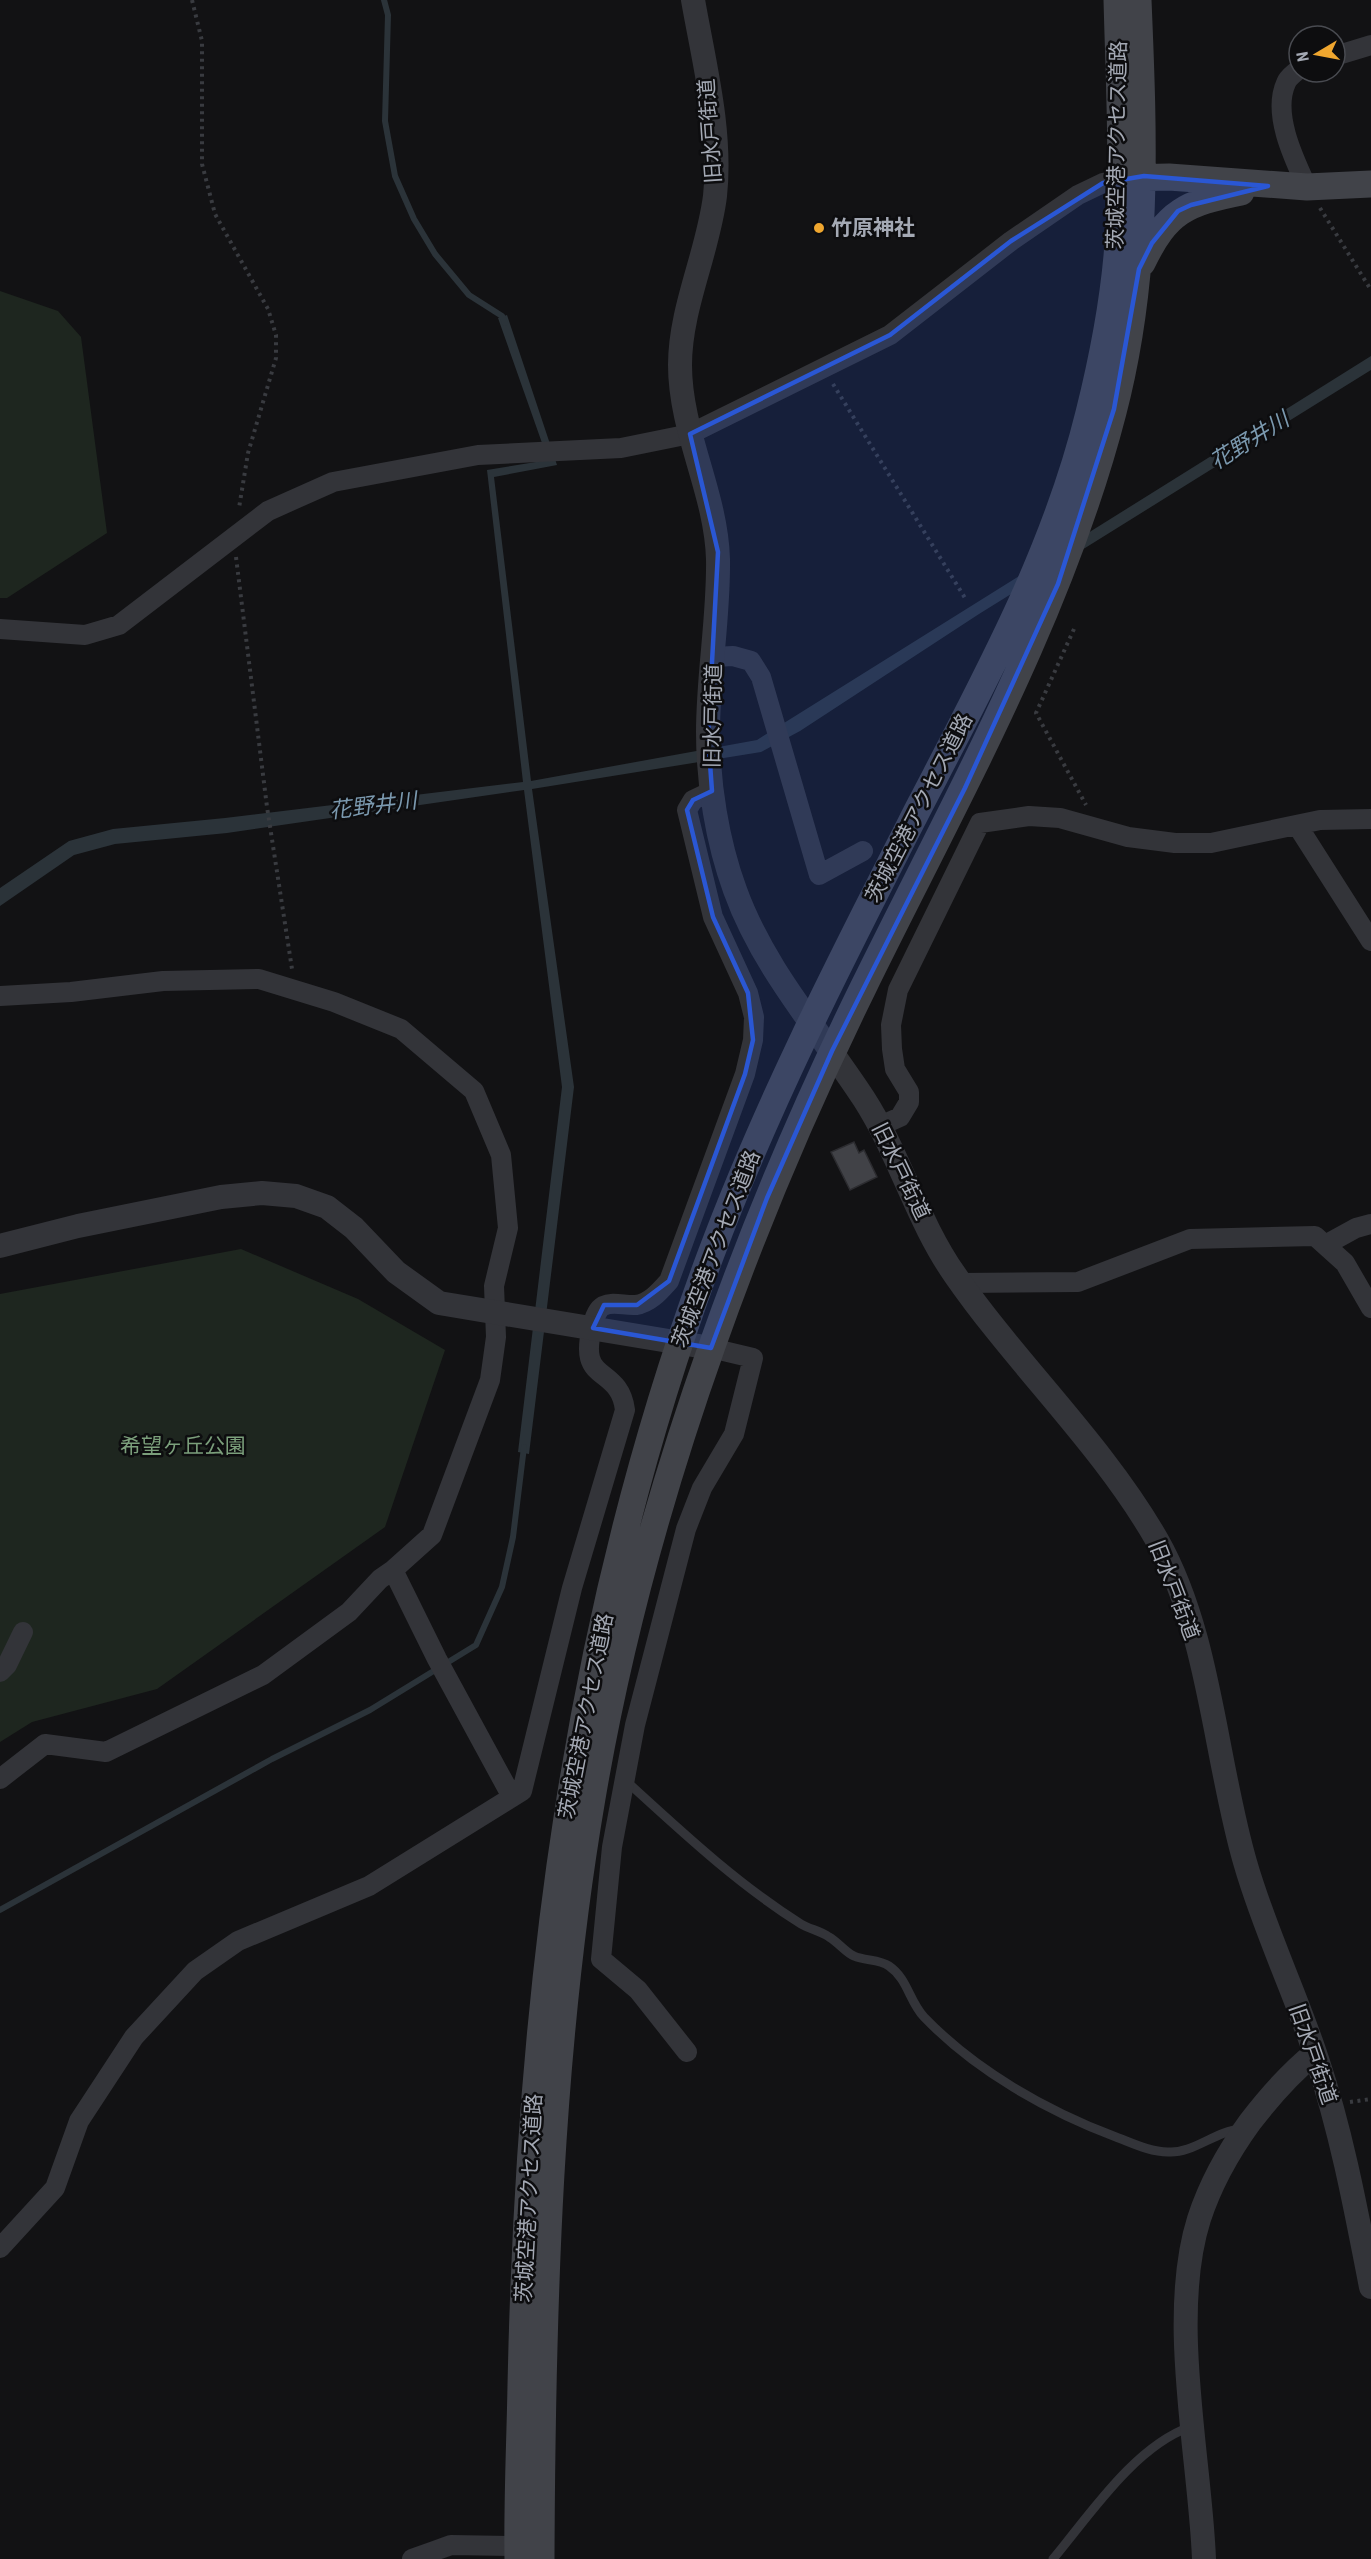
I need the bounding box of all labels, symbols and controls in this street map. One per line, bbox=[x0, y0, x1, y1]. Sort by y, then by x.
north arrow bbox=[1287, 24, 1347, 84]
street label: 茨城空港アクセス道路 bbox=[1103, 40, 1131, 250]
text: N bbox=[1293, 50, 1313, 63]
street label: 旧水戸街道 bbox=[694, 78, 726, 184]
place label: 竹原神社 bbox=[831, 216, 915, 240]
marker: 竹原神社 bbox=[812, 221, 826, 235]
water label: 花野井川 bbox=[1205, 405, 1295, 474]
street label: 旧水戸街道 bbox=[700, 663, 726, 769]
street label: 茨城空港アクセス道路 bbox=[861, 709, 977, 907]
water label: 花野井川 bbox=[328, 787, 420, 823]
street label: 旧水戸街道 bbox=[867, 1119, 935, 1223]
street label: 茨城空港アクセス道路 bbox=[667, 1147, 765, 1351]
park label: 希望ヶ丘公園 bbox=[120, 1434, 246, 1458]
street label: 旧水戸街道 bbox=[1144, 1537, 1204, 1643]
street label: 茨城空港アクセス道路 bbox=[554, 1611, 618, 1821]
street label: 旧水戸街道 bbox=[1285, 2000, 1341, 2108]
street label: 茨城空港アクセス道路 bbox=[512, 2093, 546, 2303]

